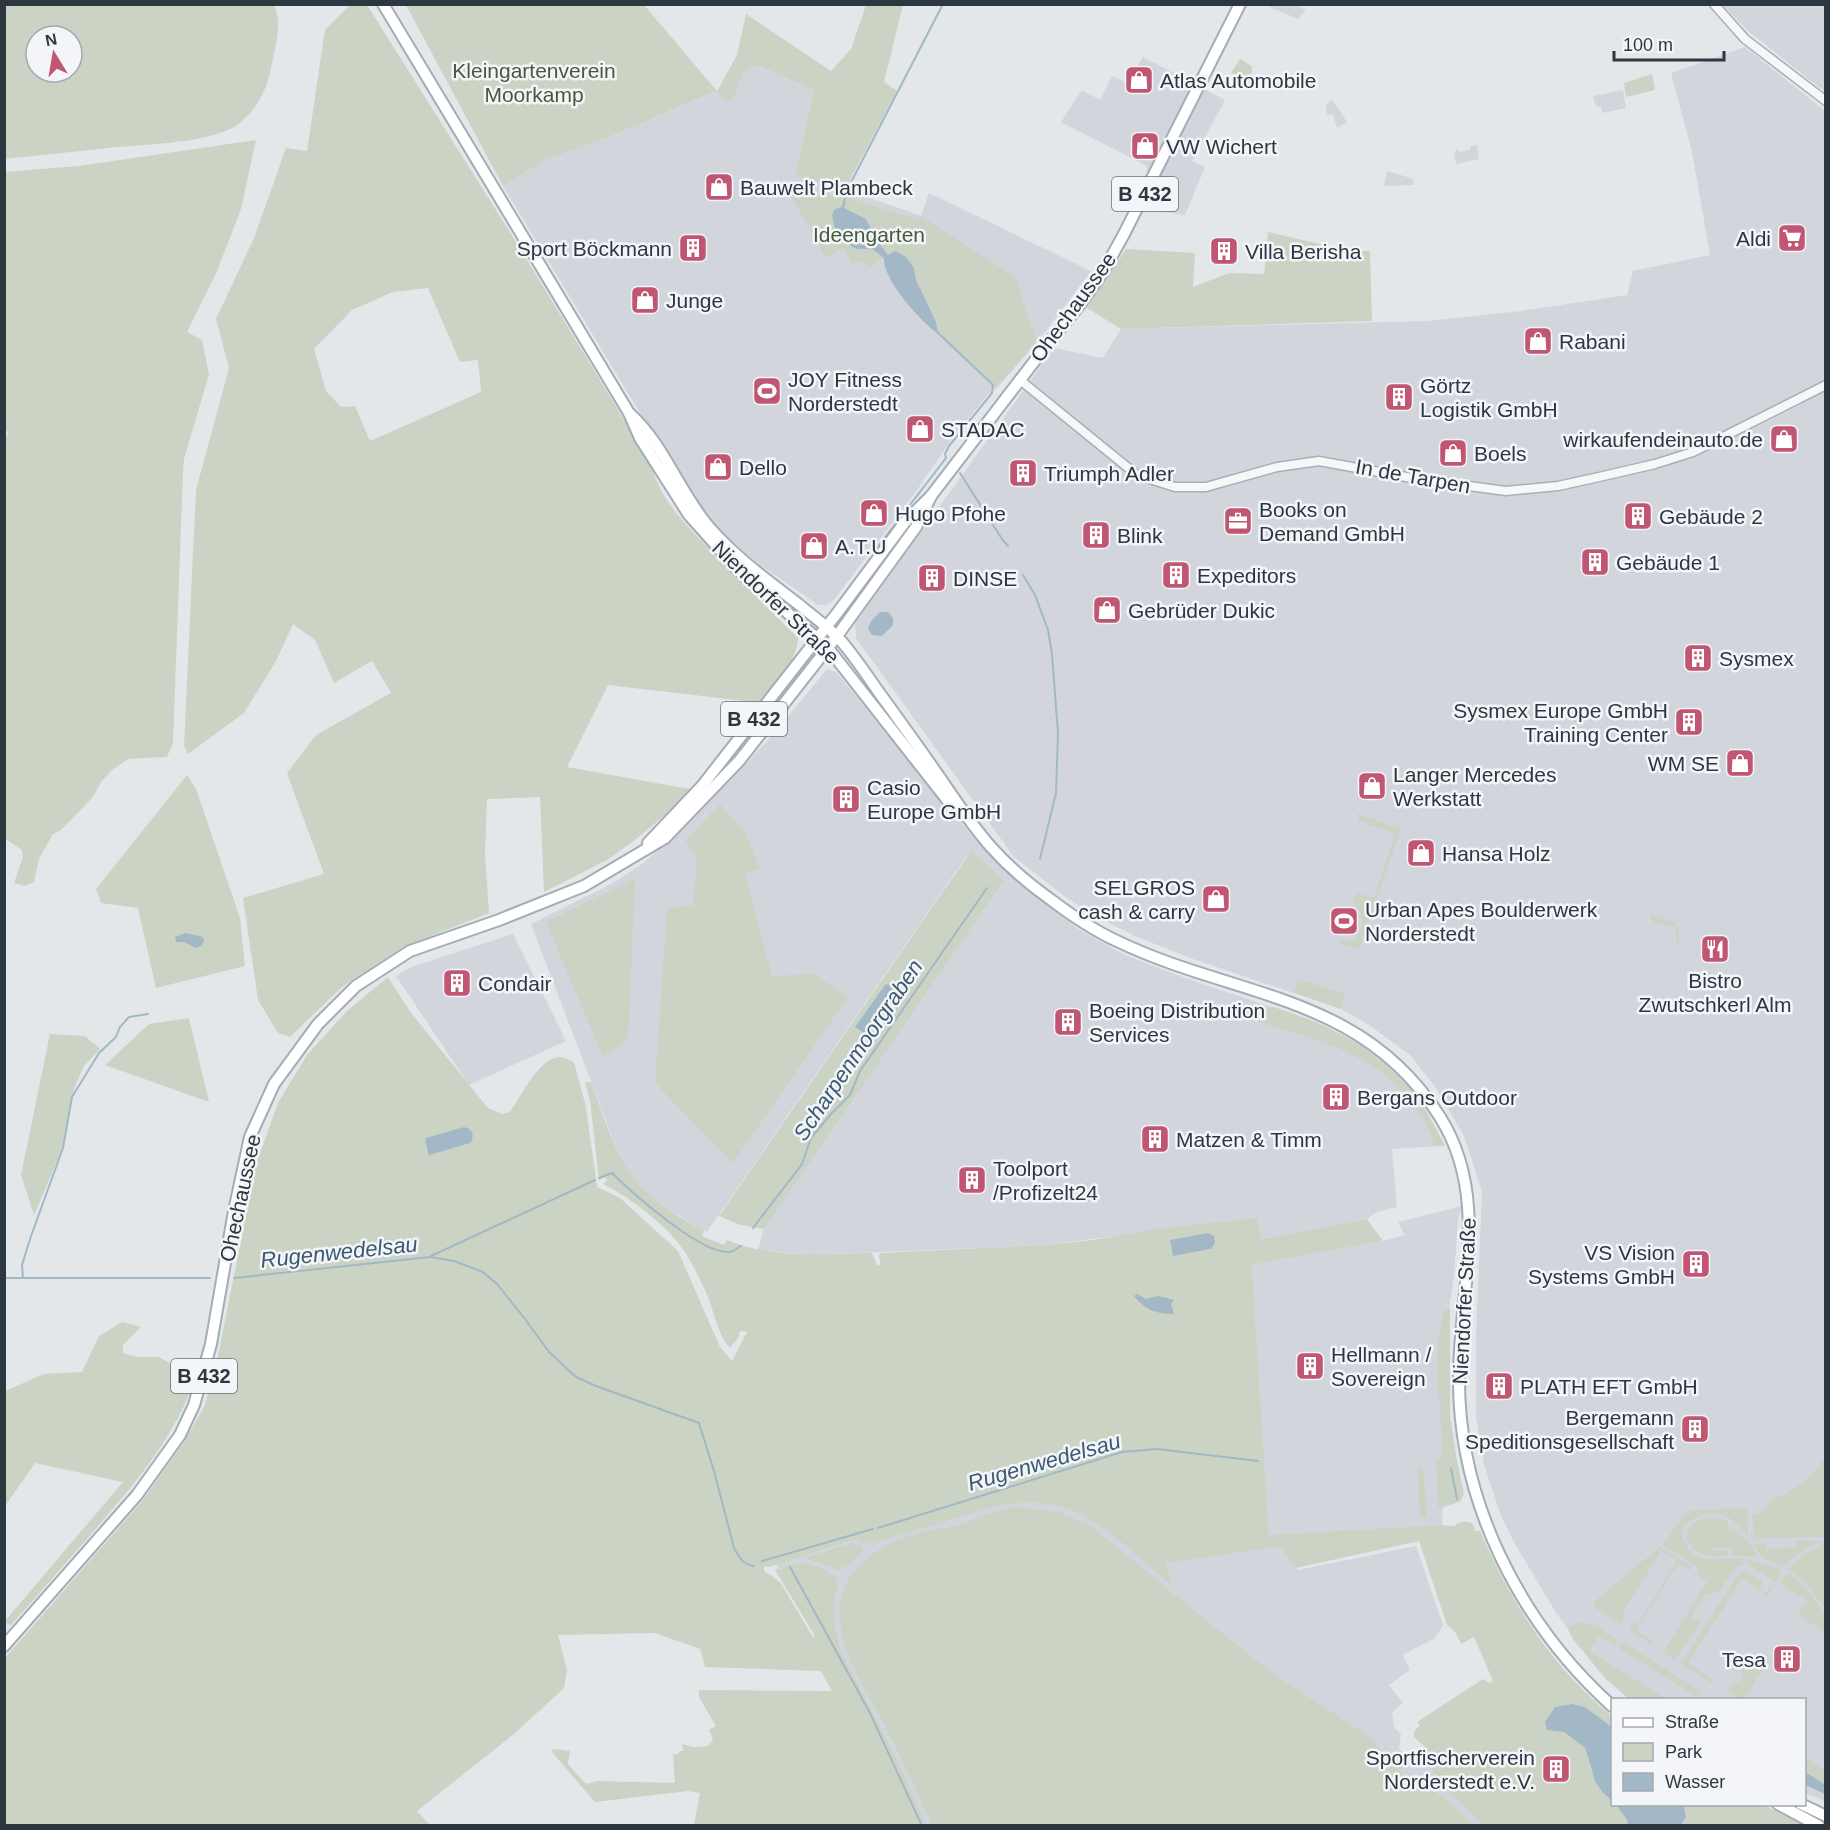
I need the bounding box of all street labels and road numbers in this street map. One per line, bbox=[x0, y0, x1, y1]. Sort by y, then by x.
road number: B 432 bbox=[1112, 177, 1178, 211]
street label: Ohechaussee bbox=[1026, 248, 1120, 366]
street label: In de Tarpen bbox=[1354, 455, 1472, 497]
street label: Niendorfer Straße bbox=[708, 536, 844, 668]
road number: B 432 bbox=[721, 702, 787, 736]
street label: Ohechaussee bbox=[215, 1132, 265, 1264]
street label: Niendorfer Straße bbox=[1448, 1217, 1480, 1385]
road number: B 432 bbox=[171, 1359, 237, 1393]

